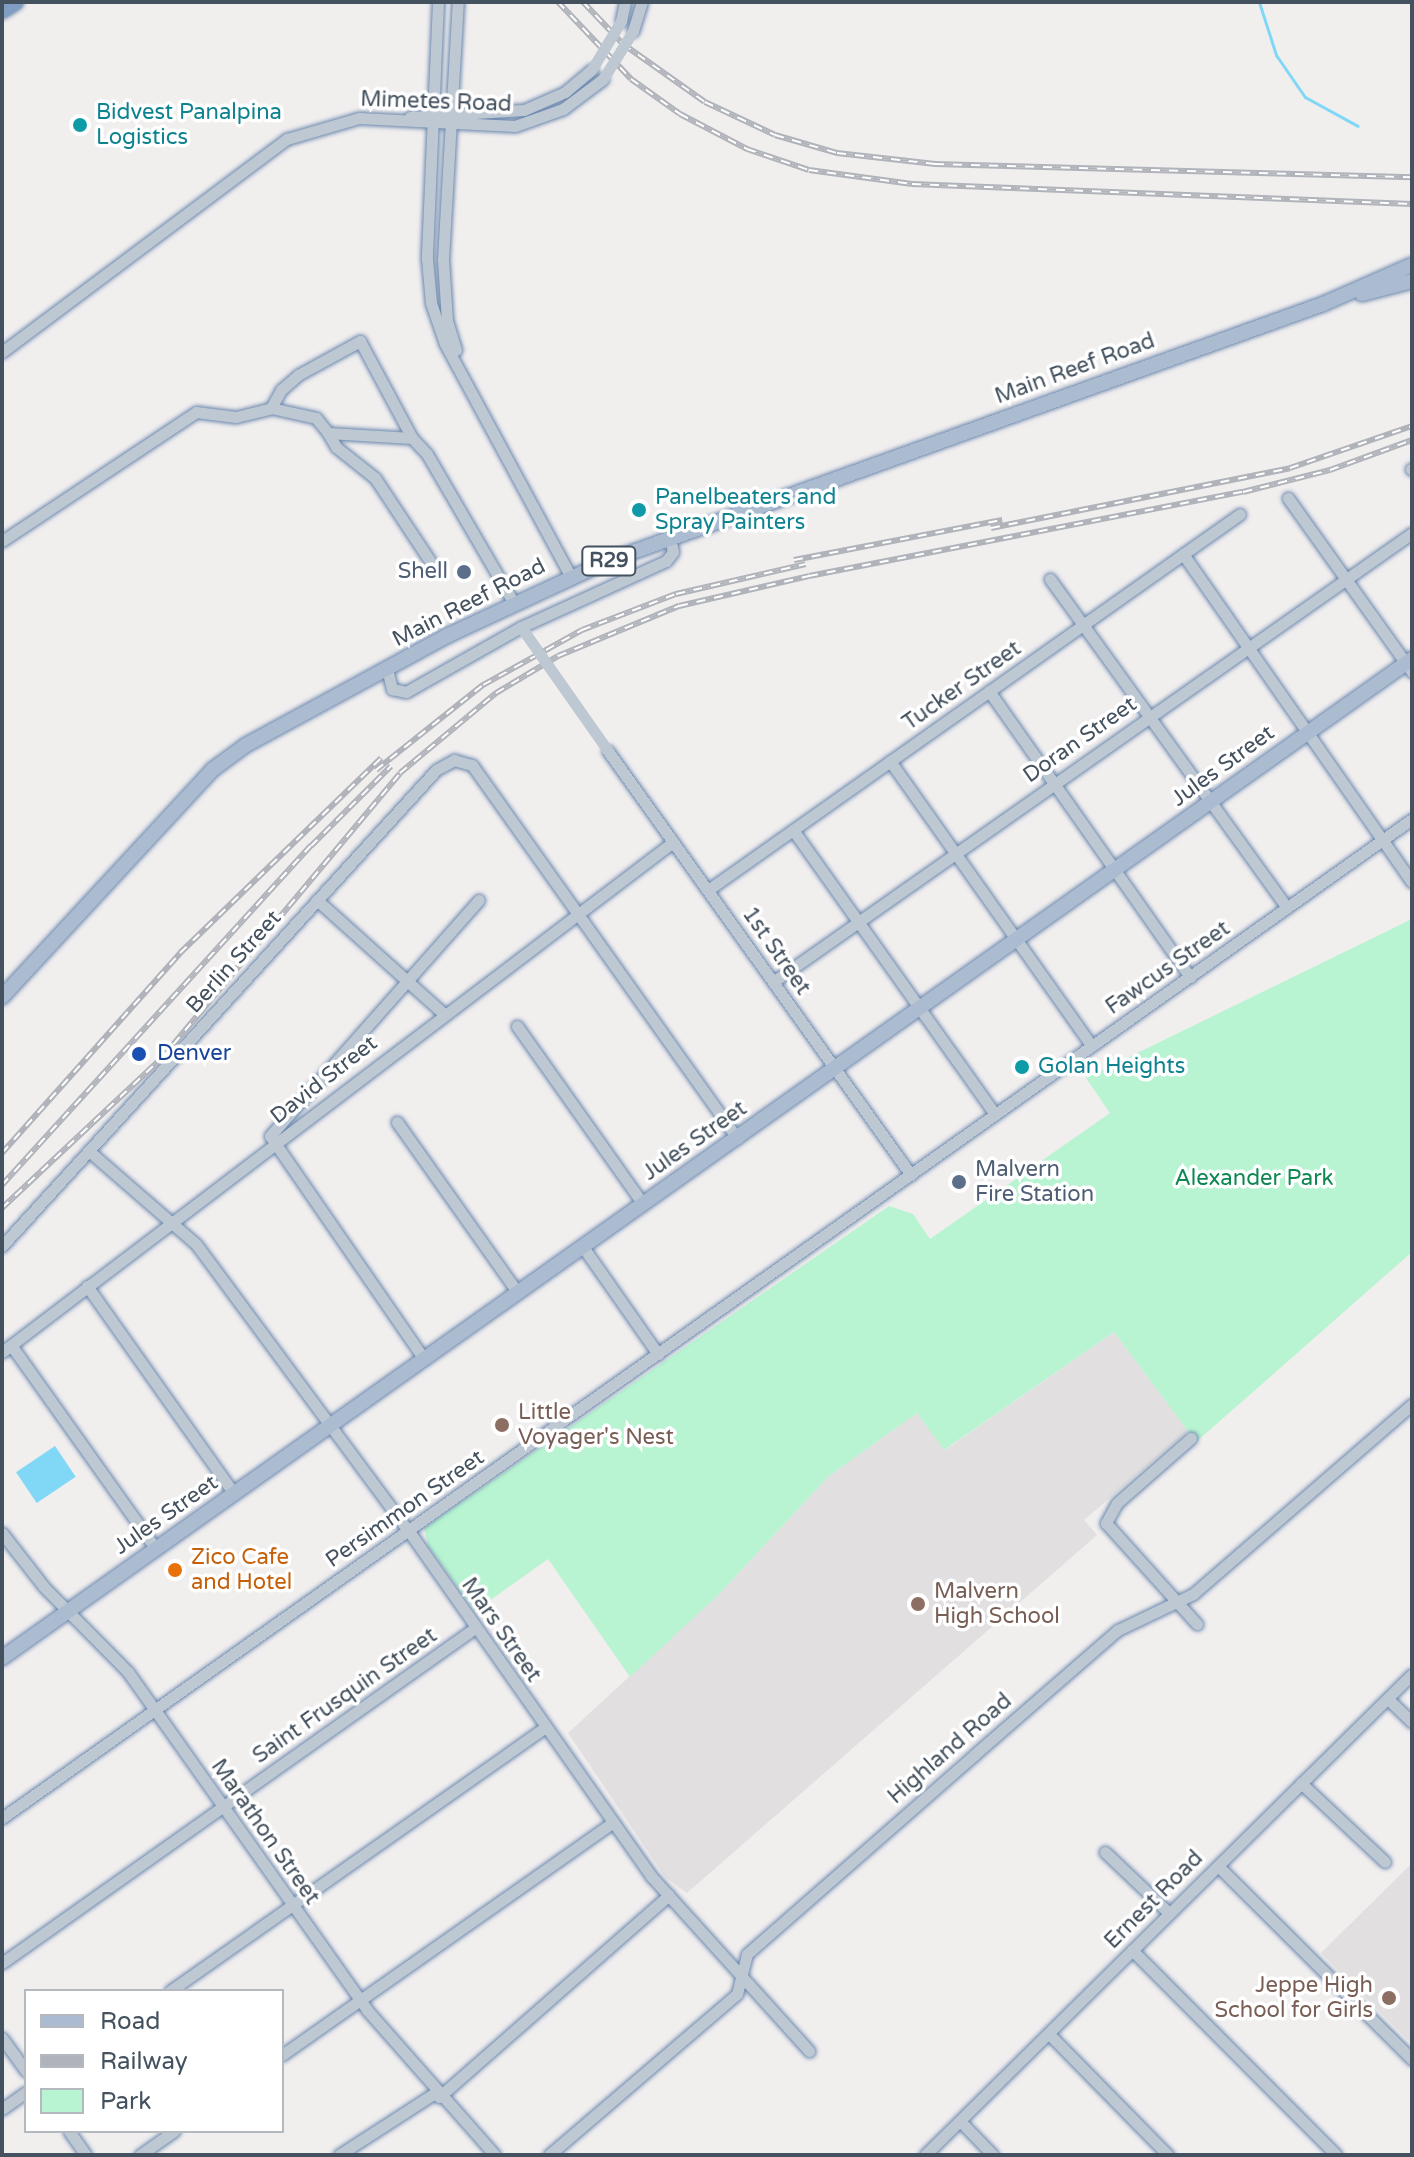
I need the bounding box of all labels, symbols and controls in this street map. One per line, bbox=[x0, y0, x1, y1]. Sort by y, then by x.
street label: Mimetes Road bbox=[360, 86, 512, 118]
place label: Bidvest Panalpina Logistics bbox=[96, 99, 282, 150]
marker: Bidvest Panalpina Logistics bbox=[71, 116, 89, 134]
street label: Main Reef Road bbox=[991, 328, 1159, 410]
place label: Panelbeaters and Spray Painters bbox=[655, 484, 836, 536]
marker: Panelbeaters and Spray Painters bbox=[630, 501, 648, 519]
road number: R29 bbox=[581, 545, 637, 577]
street label: Main Reef Road bbox=[388, 553, 550, 653]
place label: Shell bbox=[398, 559, 448, 585]
marker: Shell bbox=[455, 563, 473, 581]
street label: Tucker Street bbox=[898, 635, 1026, 737]
street label: Doran Street bbox=[1018, 691, 1142, 789]
street label: Jules Street bbox=[1166, 720, 1280, 812]
street label: 1st Street bbox=[736, 902, 816, 1000]
street label: Berlin Street bbox=[181, 905, 287, 1019]
street label: Fawcus Street bbox=[1101, 915, 1235, 1021]
street label: David Street bbox=[265, 1030, 383, 1130]
place label: Denver bbox=[157, 1041, 231, 1067]
marker: Denver bbox=[128, 1043, 150, 1065]
place label: Golan Heights bbox=[1038, 1054, 1185, 1080]
marker: Golan Heights bbox=[1013, 1058, 1031, 1076]
street label: Jules Street bbox=[638, 1096, 752, 1186]
place label: Malvern Fire Station bbox=[975, 1156, 1094, 1208]
park label: Alexander Park bbox=[1174, 1166, 1334, 1192]
marker: Malvern Fire Station bbox=[950, 1173, 968, 1191]
place label: Little Voyager's Nest bbox=[518, 1399, 674, 1450]
marker: Little Voyager's Nest bbox=[493, 1416, 511, 1434]
street label: Persimmon Street bbox=[321, 1445, 489, 1573]
street label: Jules Street bbox=[109, 1470, 223, 1560]
place label: Zico Cafe and Hotel bbox=[191, 1544, 292, 1596]
marker: Zico Cafe and Hotel bbox=[166, 1561, 184, 1579]
street label: Mars Street bbox=[455, 1573, 547, 1687]
place label: Malvern High School bbox=[934, 1578, 1060, 1630]
marker: Malvern High School bbox=[909, 1595, 927, 1613]
street label: Saint Frusquin Street bbox=[248, 1623, 442, 1769]
street label: Highland Road bbox=[883, 1688, 1017, 1810]
street label: Marathon Street bbox=[205, 1754, 325, 1910]
street label: Ernest Road bbox=[1099, 1845, 1209, 1955]
place label: Jeppe High School for Girls bbox=[1214, 1972, 1373, 2024]
legend bbox=[24, 1989, 284, 2133]
marker: Jeppe High School for Girls bbox=[1380, 1989, 1398, 2007]
text: Road bbox=[100, 2007, 160, 2036]
text: Railway bbox=[100, 2047, 188, 2076]
text: Park bbox=[100, 2087, 151, 2116]

